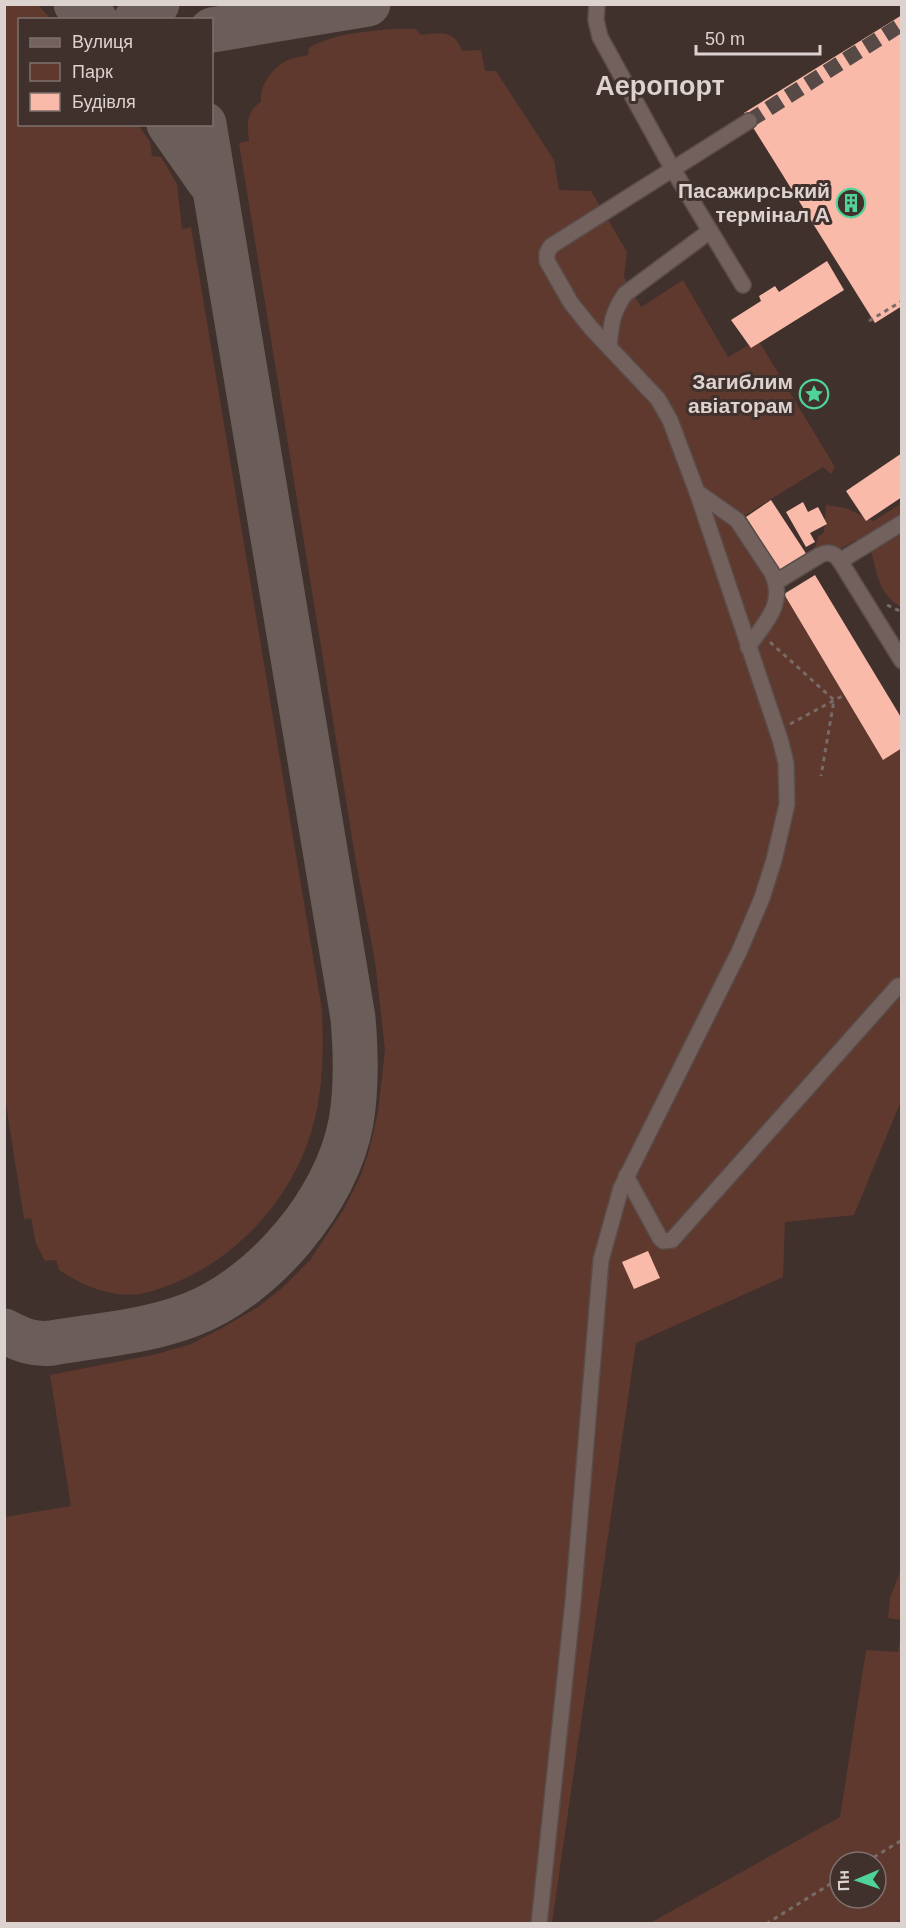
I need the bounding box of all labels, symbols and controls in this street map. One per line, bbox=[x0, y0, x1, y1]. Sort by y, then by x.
legend bbox=[18, 18, 213, 126]
scale bar bbox=[696, 18, 820, 56]
text: 50 m bbox=[705, 29, 745, 49]
text: Вулиця bbox=[72, 32, 133, 52]
text: Парк bbox=[72, 62, 113, 82]
district label: Аеропорт bbox=[595, 71, 725, 101]
text: Будівля bbox=[72, 92, 136, 112]
place label: Пасажирський термінал A bbox=[678, 179, 830, 226]
building icon: Пасажирський термінал A bbox=[835, 187, 867, 219]
place label: Загиблим авіаторам bbox=[688, 370, 793, 417]
place icon: Загиблим авіаторам bbox=[798, 378, 830, 410]
north arrow bbox=[828, 1850, 888, 1910]
text: Пн bbox=[835, 1870, 852, 1891]

